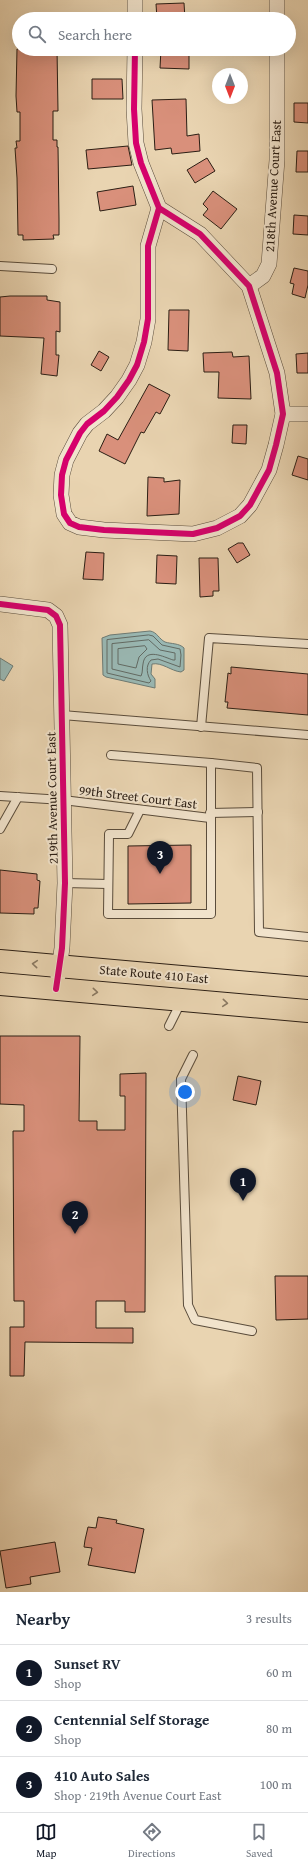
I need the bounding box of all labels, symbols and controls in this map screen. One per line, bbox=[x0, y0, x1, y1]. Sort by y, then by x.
search box bbox=[12, 12, 296, 56]
icon: search bbox=[26, 23, 48, 45]
text: Search here bbox=[58, 24, 132, 45]
north arrow bbox=[212, 68, 248, 104]
street label: 218th Avenue Court East bbox=[260, 119, 286, 253]
street label: 219th Avenue Court East bbox=[41, 731, 63, 864]
street label: 99th Street Court East bbox=[78, 780, 199, 814]
pin: 3 bbox=[147, 841, 173, 874]
one-way arrow bbox=[32, 960, 38, 969]
street label: State Route 410 East bbox=[99, 960, 210, 988]
one-way arrow bbox=[92, 987, 98, 996]
one-way arrow bbox=[222, 998, 228, 1007]
your location bbox=[175, 1082, 195, 1102]
pin: 1 bbox=[230, 1168, 256, 1201]
pin: 2 bbox=[62, 1201, 88, 1234]
text: Nearby bbox=[16, 1606, 70, 1631]
text: 3 results bbox=[246, 1609, 292, 1628]
text: Sunset RV bbox=[54, 1653, 121, 1674]
text: 1 bbox=[26, 1663, 32, 1682]
text: 60 m bbox=[266, 1663, 292, 1682]
text: Shop bbox=[54, 1674, 81, 1693]
text: Centennial Self Storage bbox=[54, 1709, 209, 1730]
text: 2 bbox=[26, 1719, 32, 1738]
text: 80 m bbox=[266, 1719, 292, 1738]
text: Shop bbox=[54, 1730, 81, 1749]
text: 410 Auto Sales bbox=[54, 1765, 150, 1786]
text: 3 bbox=[26, 1775, 32, 1794]
text: 100 m bbox=[260, 1775, 292, 1794]
text: Shop · 219th Avenue Court East bbox=[54, 1786, 222, 1805]
tab: Map bbox=[35, 1821, 57, 1861]
tab: Directions bbox=[128, 1821, 175, 1861]
tab: Saved bbox=[246, 1821, 273, 1861]

